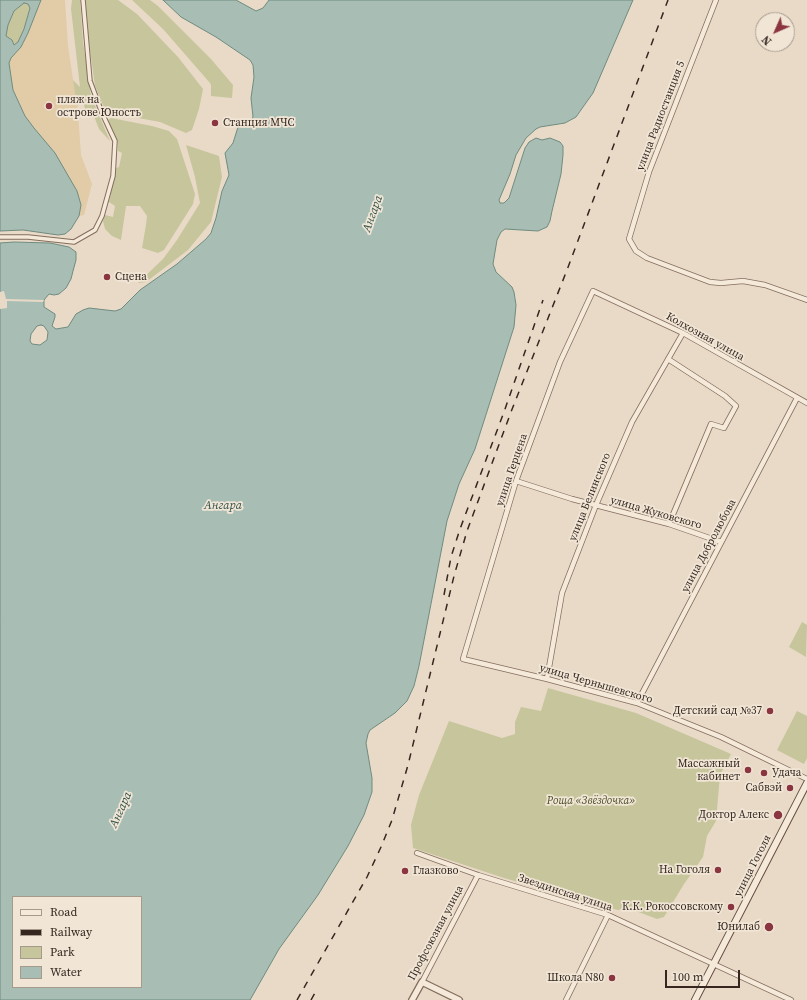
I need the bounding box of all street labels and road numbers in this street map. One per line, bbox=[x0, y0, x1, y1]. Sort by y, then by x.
street label: улица Радиостанция 5 bbox=[634, 59, 688, 173]
street label: Колхозная улица bbox=[664, 310, 746, 364]
street label: улица Герцена bbox=[493, 432, 531, 508]
street label: улица Белинского bbox=[566, 451, 614, 543]
street label: улица Жуковского bbox=[609, 494, 703, 532]
street label: улица Добролюбова bbox=[679, 497, 739, 595]
street label: улица Чернышевского bbox=[538, 662, 654, 706]
street label: улица Гоголя bbox=[732, 833, 774, 899]
street label: Звездинская улица bbox=[516, 871, 614, 915]
street label: Профсоюзная улица bbox=[405, 883, 467, 983]

